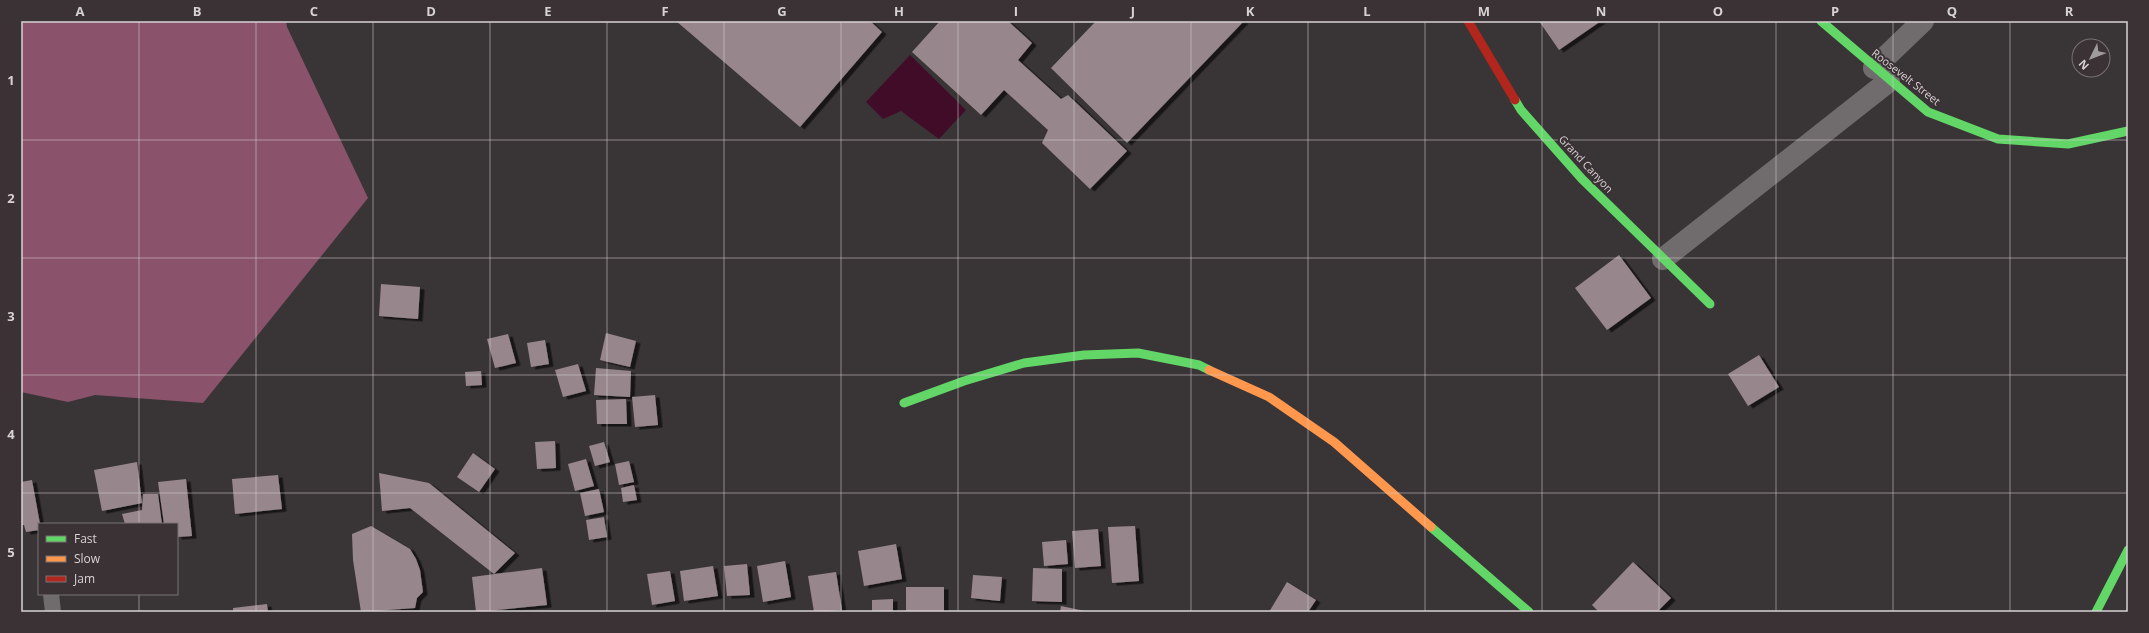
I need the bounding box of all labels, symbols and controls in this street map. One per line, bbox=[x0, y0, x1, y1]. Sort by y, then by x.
text: A bbox=[76, 2, 85, 20]
text: B bbox=[193, 2, 202, 20]
text: C bbox=[310, 2, 318, 20]
text: D bbox=[426, 2, 436, 20]
text: E bbox=[544, 2, 552, 20]
text: F bbox=[661, 2, 669, 20]
text: G bbox=[777, 2, 787, 20]
text: H bbox=[894, 2, 904, 20]
text: I bbox=[1014, 2, 1018, 20]
text: J bbox=[1130, 2, 1135, 20]
text: K bbox=[1246, 2, 1255, 20]
text: L bbox=[1363, 2, 1371, 20]
text: M bbox=[1478, 2, 1490, 20]
text: N bbox=[1596, 2, 1606, 20]
text: O bbox=[1713, 2, 1723, 20]
text: P bbox=[1831, 2, 1839, 20]
text: Q bbox=[1947, 2, 1957, 20]
text: R bbox=[2065, 2, 2074, 20]
north arrow bbox=[2071, 38, 2111, 78]
street label: Roosevelt Street bbox=[1869, 45, 1944, 108]
text: N bbox=[2075, 57, 2092, 74]
text: 1 bbox=[7, 71, 15, 89]
street label: Grand Canyon bbox=[1556, 132, 1617, 196]
text: 2 bbox=[7, 189, 15, 207]
text: 3 bbox=[7, 307, 15, 325]
text: 4 bbox=[7, 425, 15, 443]
legend bbox=[38, 523, 178, 595]
text: Fast bbox=[74, 530, 97, 547]
text: 5 bbox=[7, 543, 15, 561]
text: Slow bbox=[74, 550, 101, 567]
text: Jam bbox=[73, 570, 95, 587]

